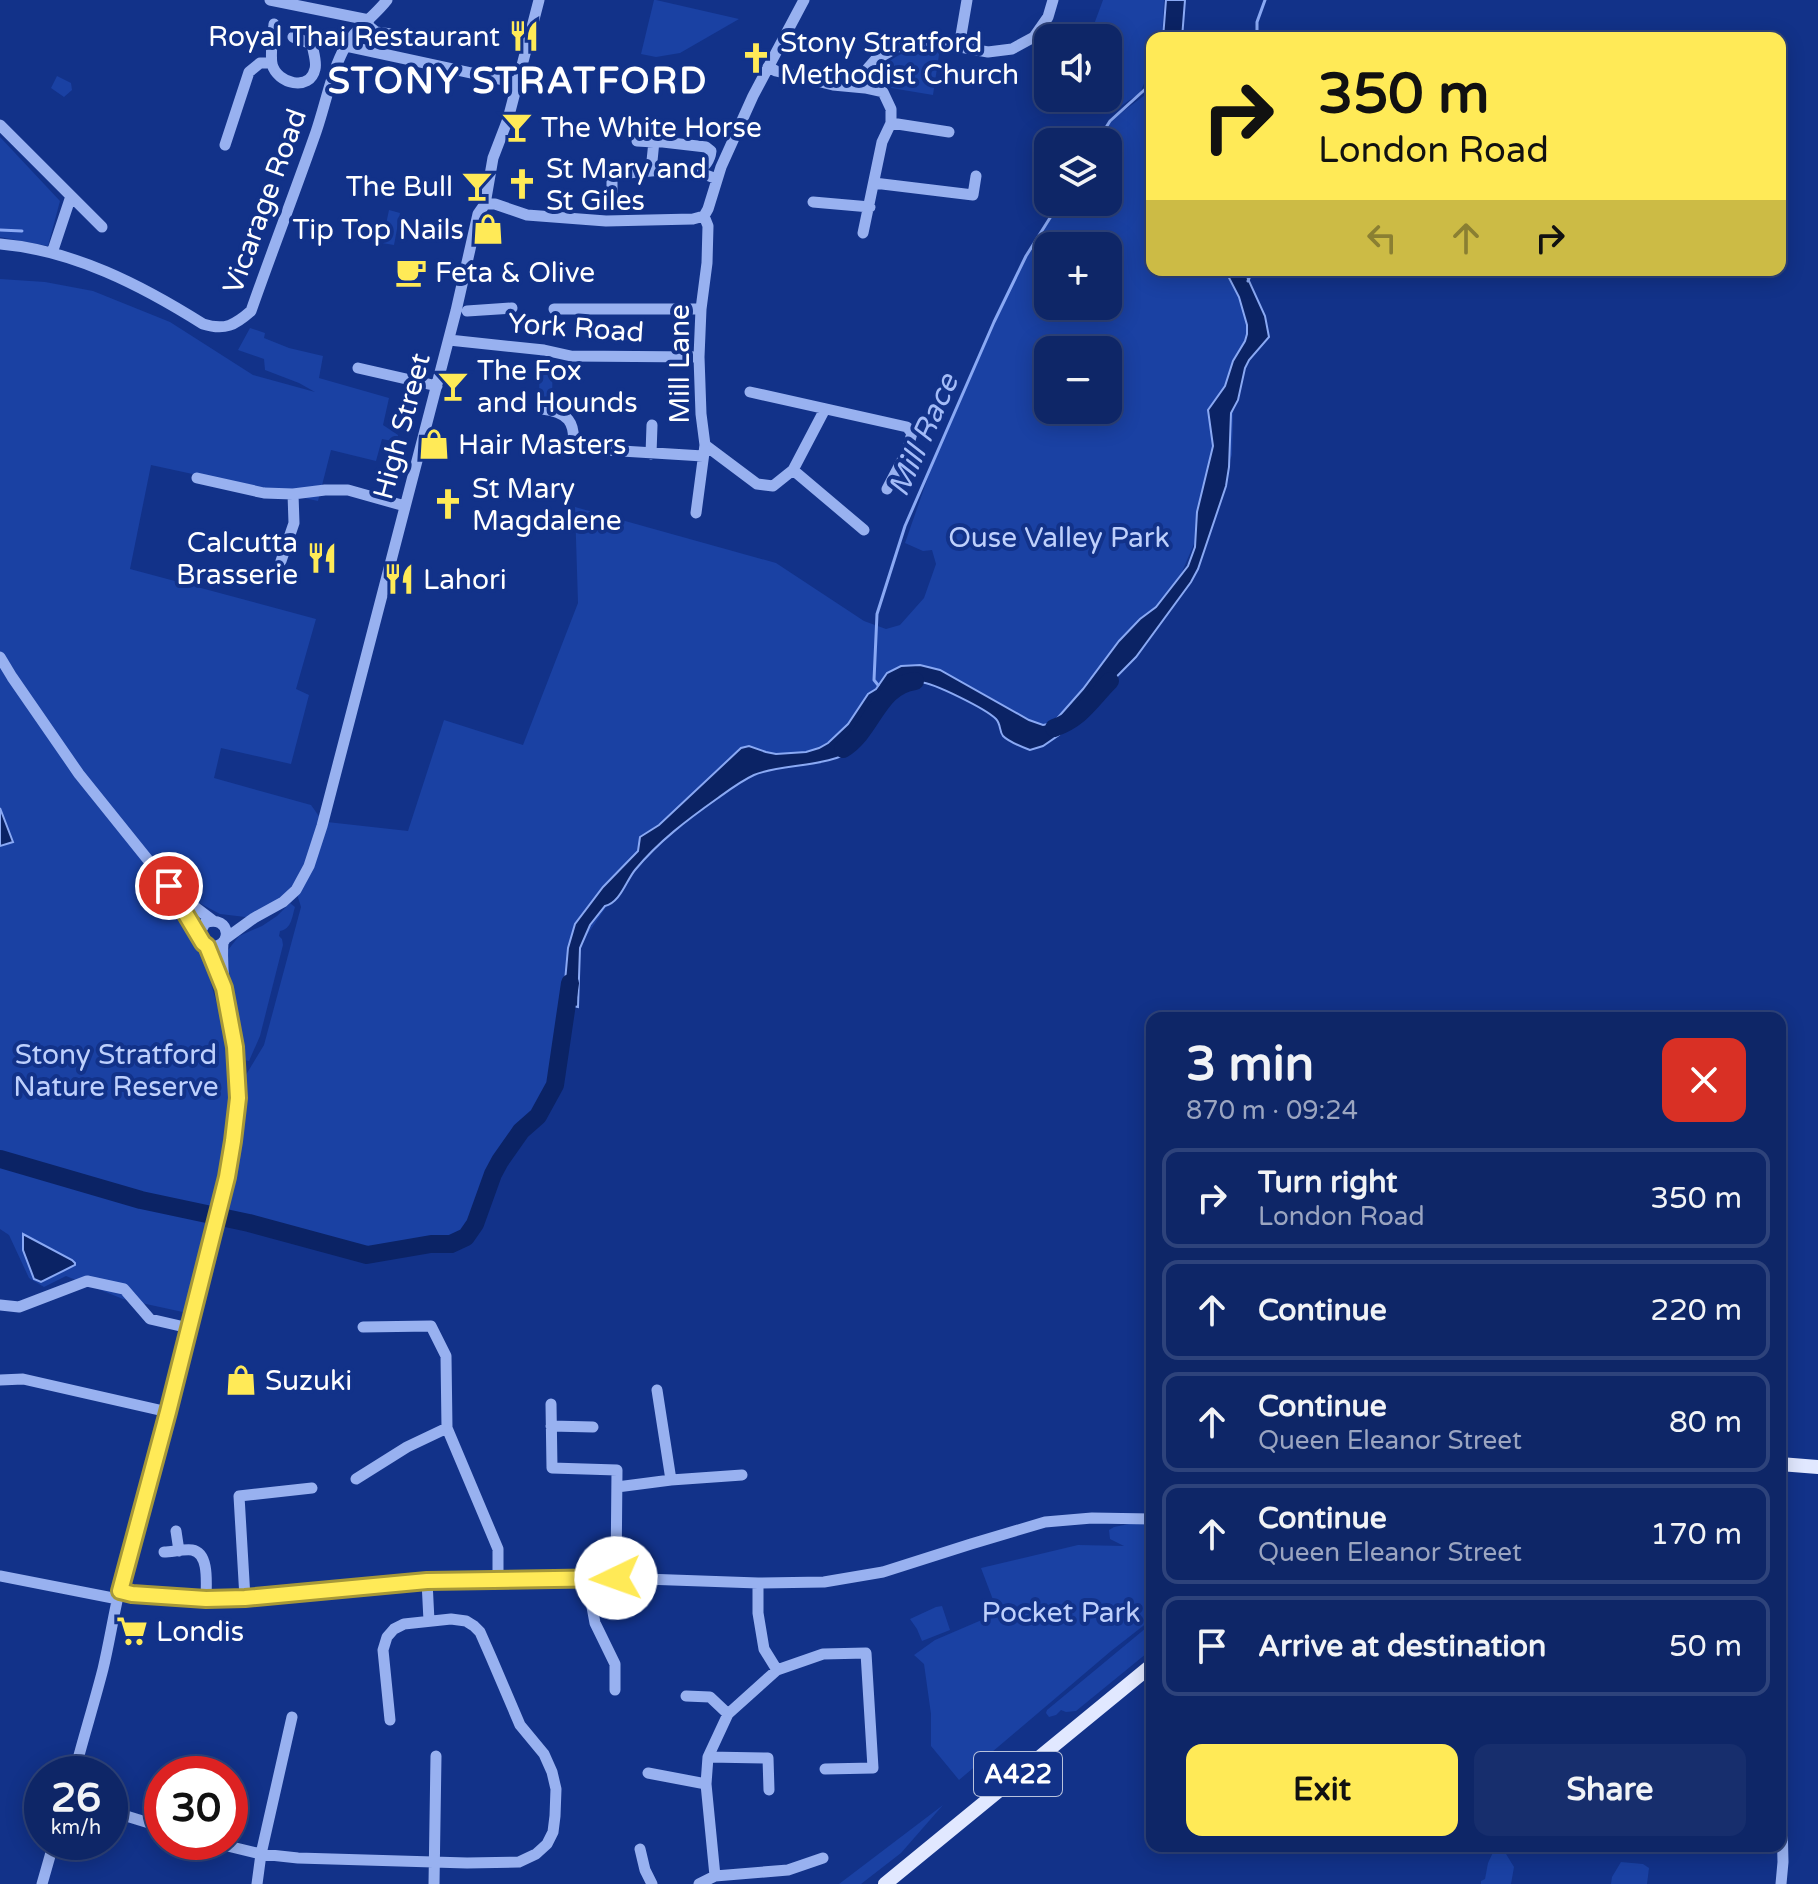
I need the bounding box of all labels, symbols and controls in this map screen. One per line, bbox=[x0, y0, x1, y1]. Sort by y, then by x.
restaurant icon: Royal Thai Restaurant bbox=[507, 19, 541, 53]
place label: Royal Thai Restaurant bbox=[208, 20, 500, 54]
map controls bbox=[1034, 24, 1122, 424]
button: sound bbox=[1034, 24, 1122, 112]
place label: Stony Stratford Methodist Church bbox=[780, 26, 1019, 92]
church icon: Stony Stratford Methodist Church bbox=[739, 41, 773, 75]
district label: STONY STRATFORD bbox=[328, 60, 708, 103]
text: 350 m bbox=[1318, 61, 1489, 128]
icon: right bbox=[1186, 64, 1290, 168]
street label: Vicarage Road bbox=[216, 104, 314, 298]
bar icon: The White Horse bbox=[500, 110, 534, 144]
place label: The White Horse bbox=[541, 111, 762, 145]
button: layers bbox=[1034, 128, 1122, 216]
text: London Road bbox=[1318, 129, 1549, 172]
place label: St Mary and St Giles bbox=[546, 152, 707, 218]
church icon: St Mary and St Giles bbox=[505, 167, 539, 201]
bar icon: The Bull bbox=[460, 169, 494, 203]
place label: The Bull bbox=[346, 170, 453, 204]
shop icon: Tip Top Nails bbox=[471, 212, 505, 246]
place label: Tip Top Nails bbox=[292, 213, 464, 247]
icon: left bbox=[1360, 216, 1404, 260]
icon: ahead bbox=[1444, 216, 1488, 260]
icon: right bbox=[1528, 216, 1572, 260]
button: + bbox=[1034, 232, 1122, 320]
cafe icon: Feta & Olive bbox=[394, 255, 428, 289]
place label: Feta & Olive bbox=[435, 256, 595, 290]
street label: Mill Lane bbox=[663, 304, 697, 424]
street label: York Road bbox=[507, 306, 645, 350]
button: − bbox=[1034, 336, 1122, 424]
street label: High Street bbox=[366, 349, 438, 503]
place label: The Fox and Hounds bbox=[477, 354, 638, 420]
water label: Mill Race bbox=[880, 366, 968, 502]
bar icon: The Fox and Hounds bbox=[436, 369, 470, 403]
shop icon: Hair Masters bbox=[417, 427, 451, 461]
place label: Hair Masters bbox=[458, 428, 626, 462]
place label: St Mary Magdalene bbox=[472, 472, 622, 538]
church icon: St Mary Magdalene bbox=[431, 487, 465, 521]
park label: Ouse Valley Park bbox=[948, 521, 1170, 555]
place label: Calcutta Brasserie bbox=[176, 526, 298, 592]
restaurant icon: Calcutta Brasserie bbox=[305, 541, 339, 575]
restaurant icon: Lahori bbox=[382, 562, 416, 596]
place label: Lahori bbox=[423, 563, 507, 597]
pin bbox=[135, 852, 203, 920]
icon: arrive bbox=[147, 864, 191, 908]
text: 3 min bbox=[1186, 1036, 1314, 1094]
park label: Stony Stratford Nature Reserve bbox=[13, 1038, 219, 1104]
button: close bbox=[1662, 1038, 1746, 1122]
text: 870 m · 09:24 bbox=[1186, 1095, 1358, 1126]
text: Turn right bbox=[1258, 1164, 1398, 1201]
icon: right bbox=[1190, 1176, 1234, 1220]
text: 350 m bbox=[1650, 1180, 1742, 1217]
text: London Road bbox=[1258, 1201, 1425, 1232]
icon: ahead bbox=[1190, 1288, 1234, 1332]
text: Continue bbox=[1258, 1292, 1387, 1329]
text: 220 m bbox=[1650, 1292, 1742, 1329]
shop icon: Suzuki bbox=[224, 1363, 258, 1397]
place label: Suzuki bbox=[265, 1364, 352, 1398]
text: Continue bbox=[1258, 1388, 1387, 1425]
icon: ahead bbox=[1190, 1400, 1234, 1444]
text: 80 m bbox=[1669, 1404, 1742, 1441]
text: Queen Eleanor Street bbox=[1258, 1425, 1522, 1456]
text: Continue bbox=[1258, 1500, 1387, 1537]
icon: ahead bbox=[1190, 1512, 1234, 1556]
text: 170 m bbox=[1650, 1516, 1742, 1553]
position arrow bbox=[574, 1536, 658, 1620]
text: Queen Eleanor Street bbox=[1258, 1537, 1522, 1568]
park label: Pocket Park bbox=[981, 1596, 1141, 1630]
supermarket icon: Londis bbox=[115, 1614, 149, 1648]
place label: Londis bbox=[156, 1615, 244, 1649]
icon: arrive bbox=[1190, 1624, 1234, 1668]
text: Arrive at destination bbox=[1258, 1628, 1546, 1665]
text: 50 m bbox=[1669, 1628, 1742, 1665]
button: Exit bbox=[1186, 1744, 1458, 1836]
button: Share bbox=[1474, 1744, 1746, 1836]
road number: A422 bbox=[974, 1752, 1062, 1796]
speed limit sign: 30 bbox=[144, 1756, 248, 1860]
text: 26 bbox=[51, 1774, 101, 1822]
text: km/h bbox=[51, 1816, 101, 1840]

